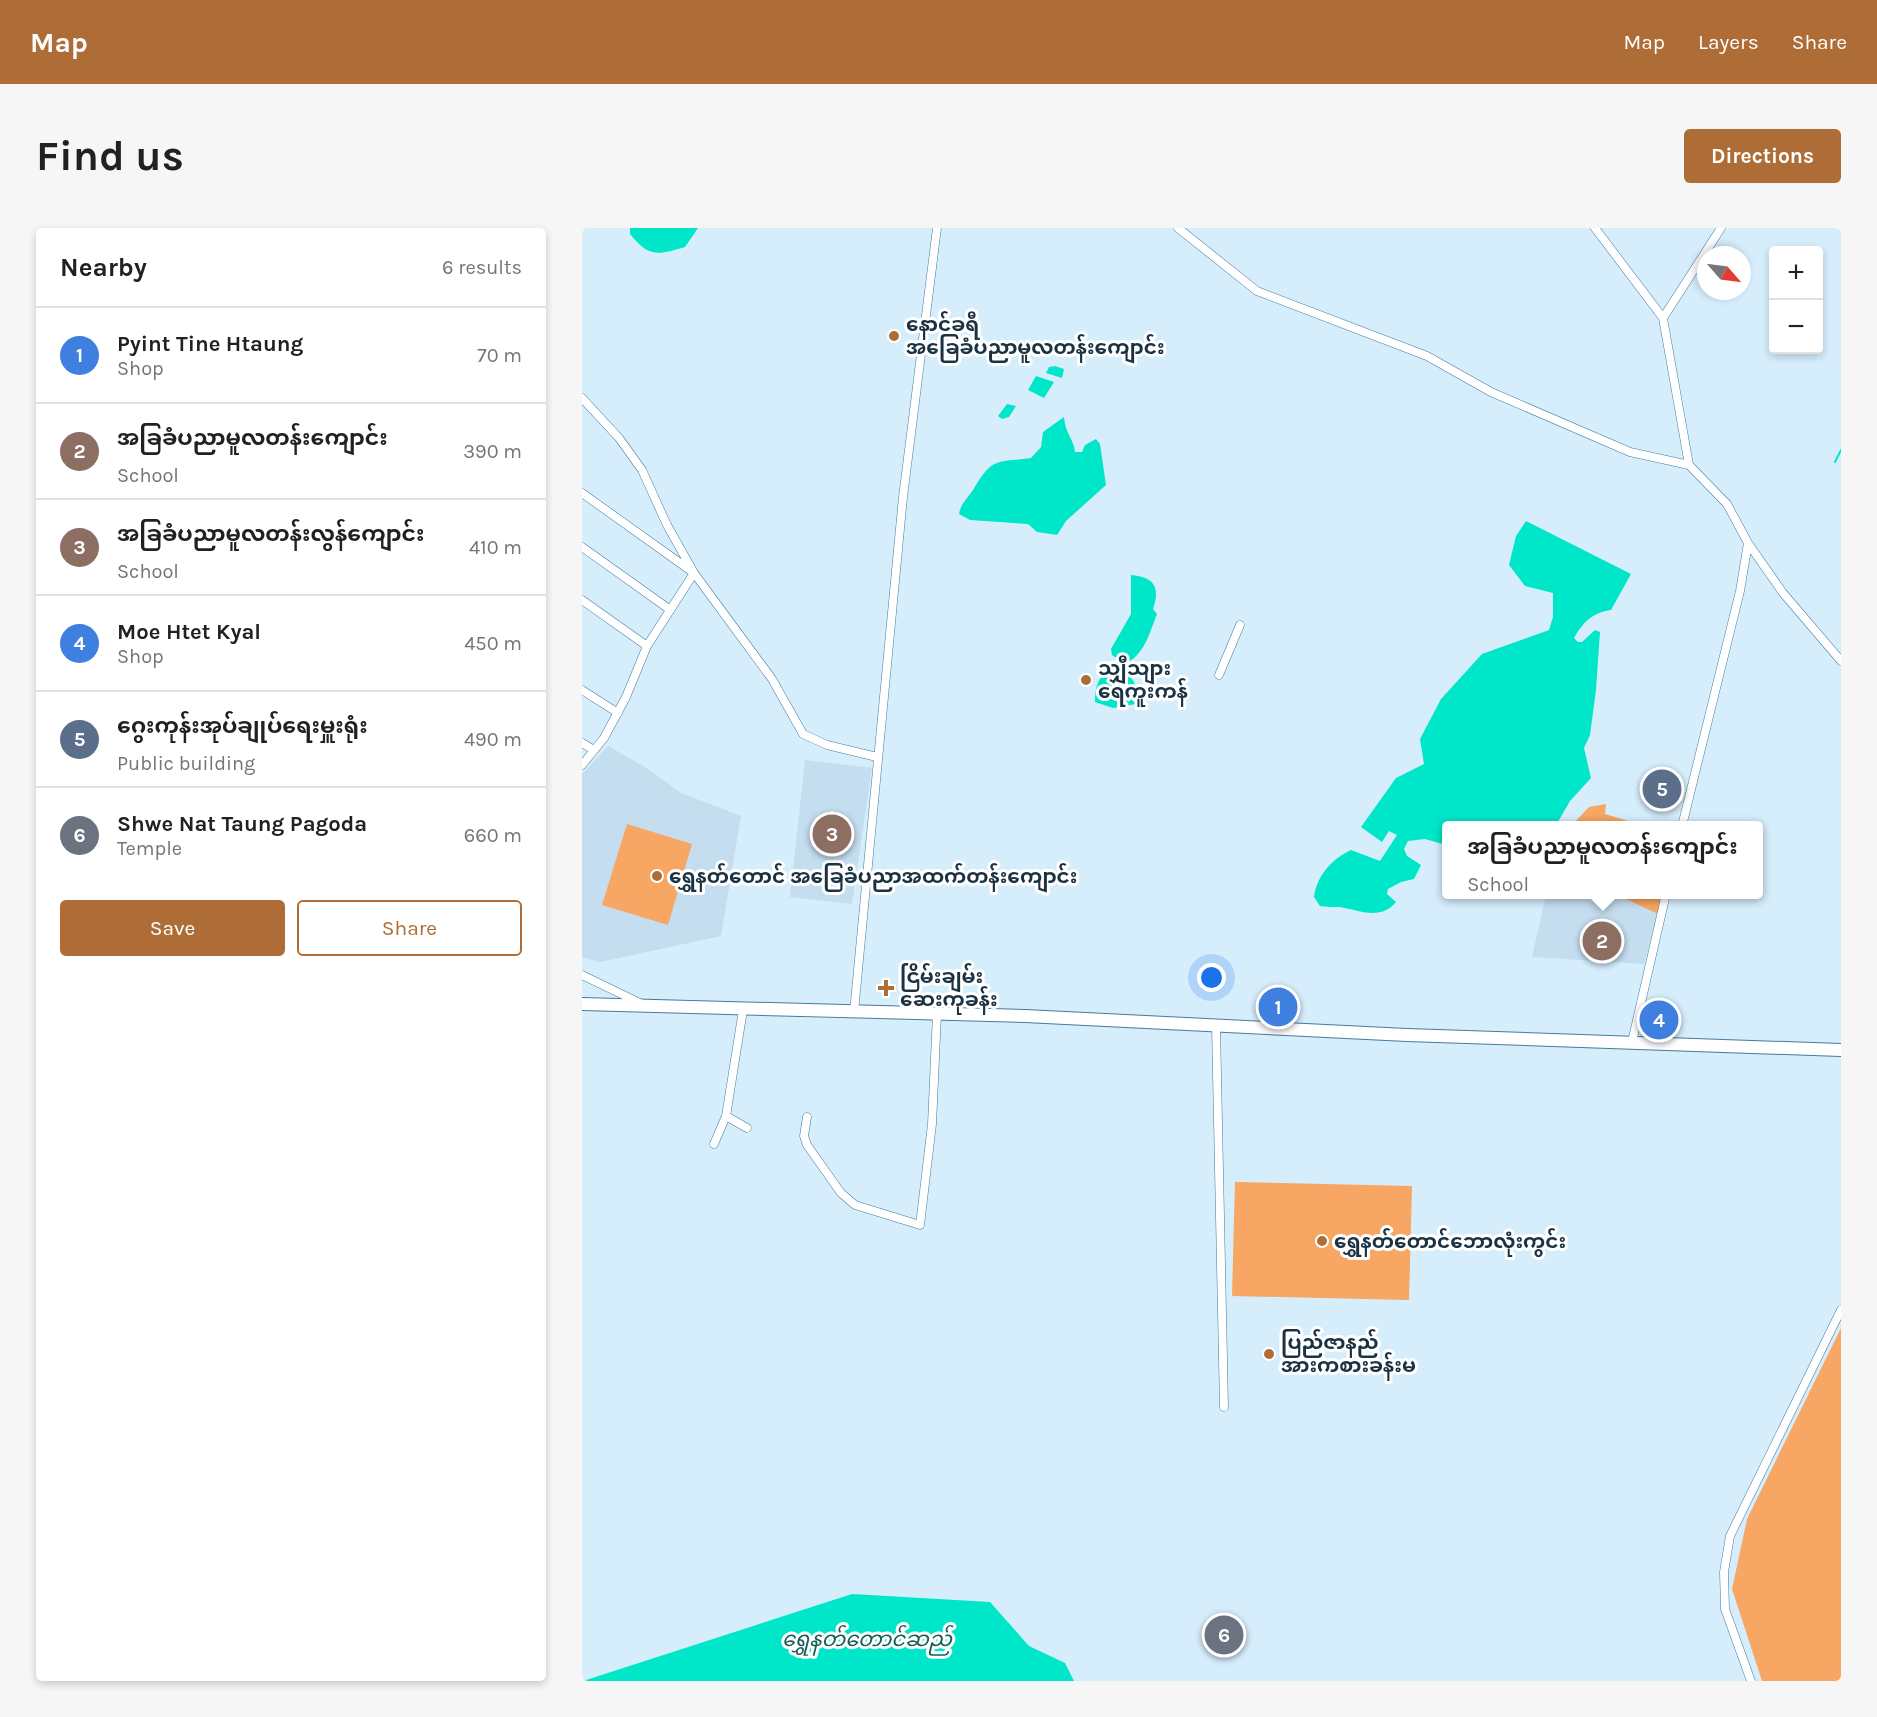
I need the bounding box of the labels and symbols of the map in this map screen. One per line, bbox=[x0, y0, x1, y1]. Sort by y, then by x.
north arrow bbox=[1697, 246, 1751, 300]
place label: နောင်ခရီ အခြေခံပညာမူလတန်းကျောင်း bbox=[906, 311, 1165, 364]
marker: နောင်ခရီ အခြေခံပညာမူလတန်းကျောင်း bbox=[887, 329, 901, 343]
place label: သျှီသျား ရေကူးကန် bbox=[1098, 655, 1188, 707]
marker: သျှီသျား ရေကူးကန် bbox=[1079, 673, 1093, 687]
pin: 5 bbox=[1642, 766, 1682, 812]
pin: 3 bbox=[812, 812, 852, 856]
place label: ရွှေနတ်တောင် အခြေခံပညာအထက်တန်းကျောင်း bbox=[669, 863, 1077, 893]
marker: ရွှေနတ်တောင် အခြေခံပညာအထက်တန်းကျောင်း bbox=[650, 869, 664, 883]
pin: 2 bbox=[1582, 918, 1622, 964]
place label: ငြိမ်းချမ်း ဆေးကုခန်း bbox=[900, 963, 998, 1015]
your location bbox=[1197, 963, 1226, 992]
marker: ငြိမ်းချမ်း ဆေးကုခန်း bbox=[877, 979, 895, 997]
pin: 1 bbox=[1258, 984, 1298, 1030]
pin: 4 bbox=[1640, 998, 1678, 1042]
place label: ရွှေနတ်တောင်ဘောလုံးကွင်း bbox=[1334, 1228, 1566, 1257]
marker: ရွှေနတ်တောင်ဘောလုံးကွင်း bbox=[1315, 1234, 1329, 1248]
place label: ပြည်ဇာနည် အားကစားခန်းမ bbox=[1281, 1329, 1416, 1381]
marker: ပြည်ဇာနည် အားကစားခန်းမ bbox=[1262, 1347, 1276, 1361]
pin: 6 bbox=[1204, 1612, 1244, 1658]
water label: ရွှေနတ်တောင်ဆည် bbox=[782, 1624, 954, 1656]

